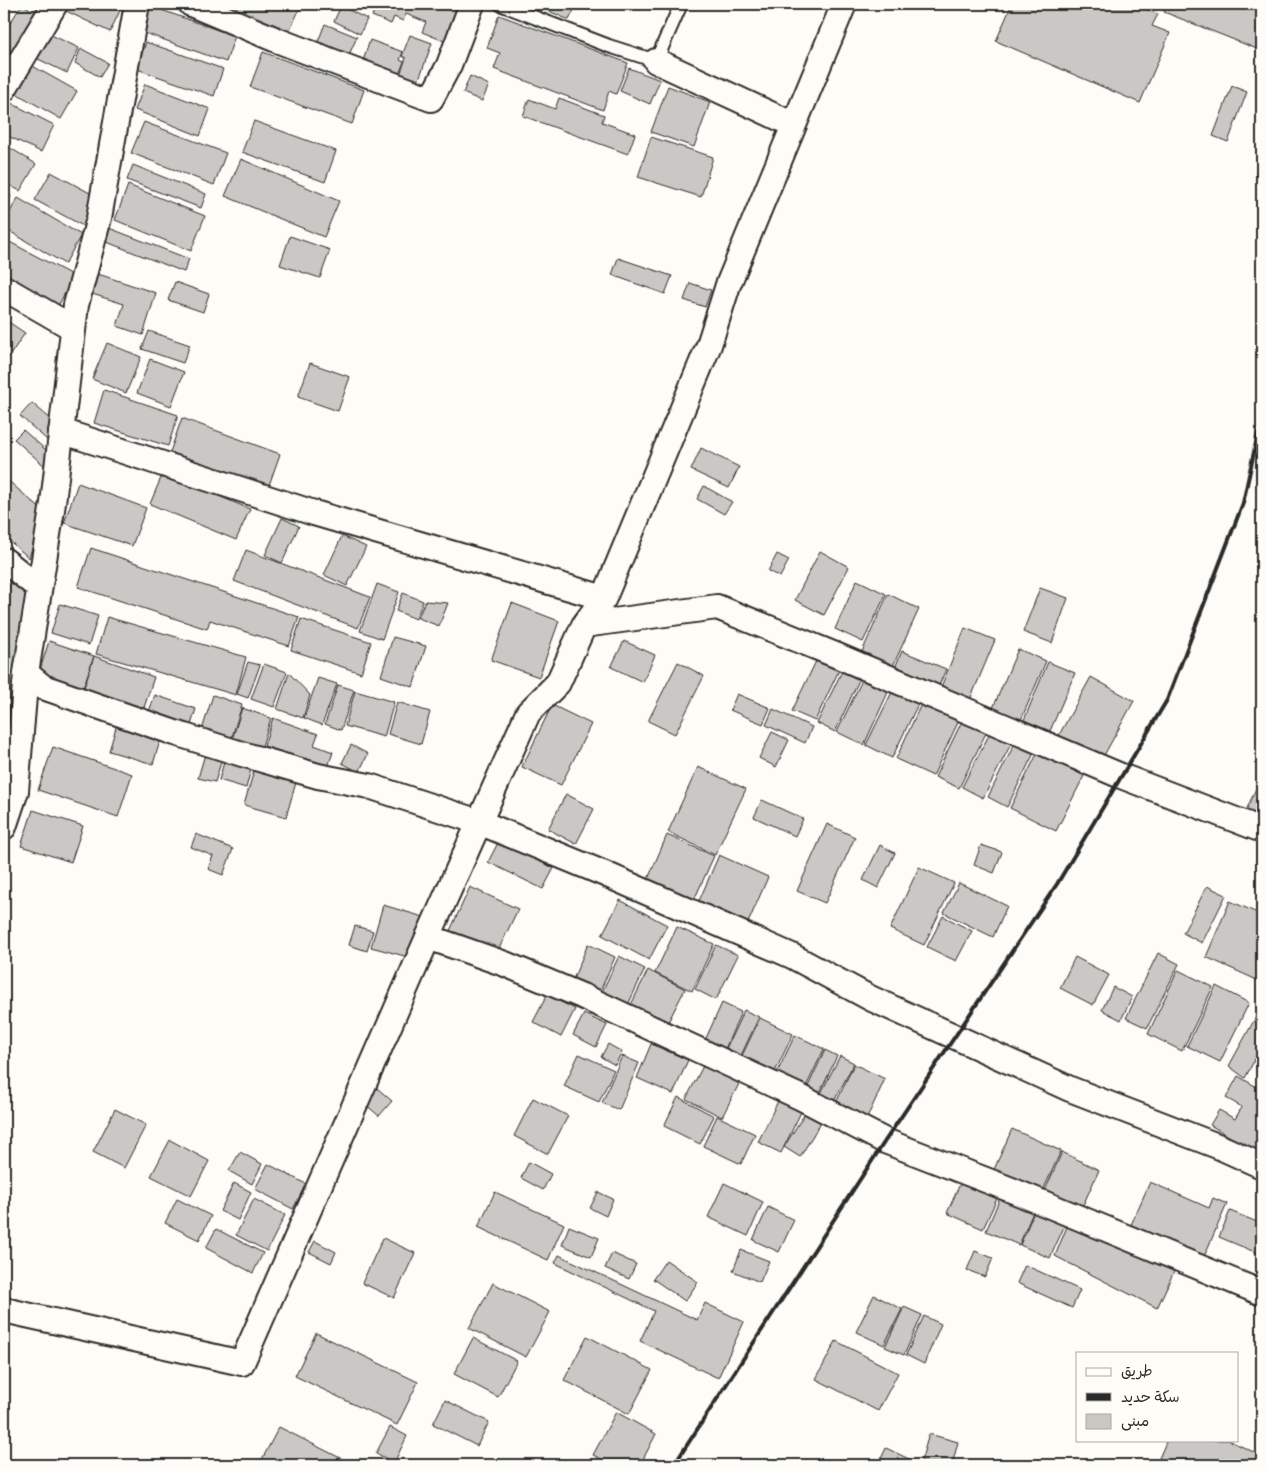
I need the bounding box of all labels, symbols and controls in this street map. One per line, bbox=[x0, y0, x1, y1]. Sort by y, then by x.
legend bbox=[1076, 1352, 1238, 1442]
text: طريق bbox=[1121, 1362, 1153, 1381]
text: سكة حديد bbox=[1121, 1388, 1180, 1407]
text: مبنى bbox=[1121, 1412, 1149, 1431]

